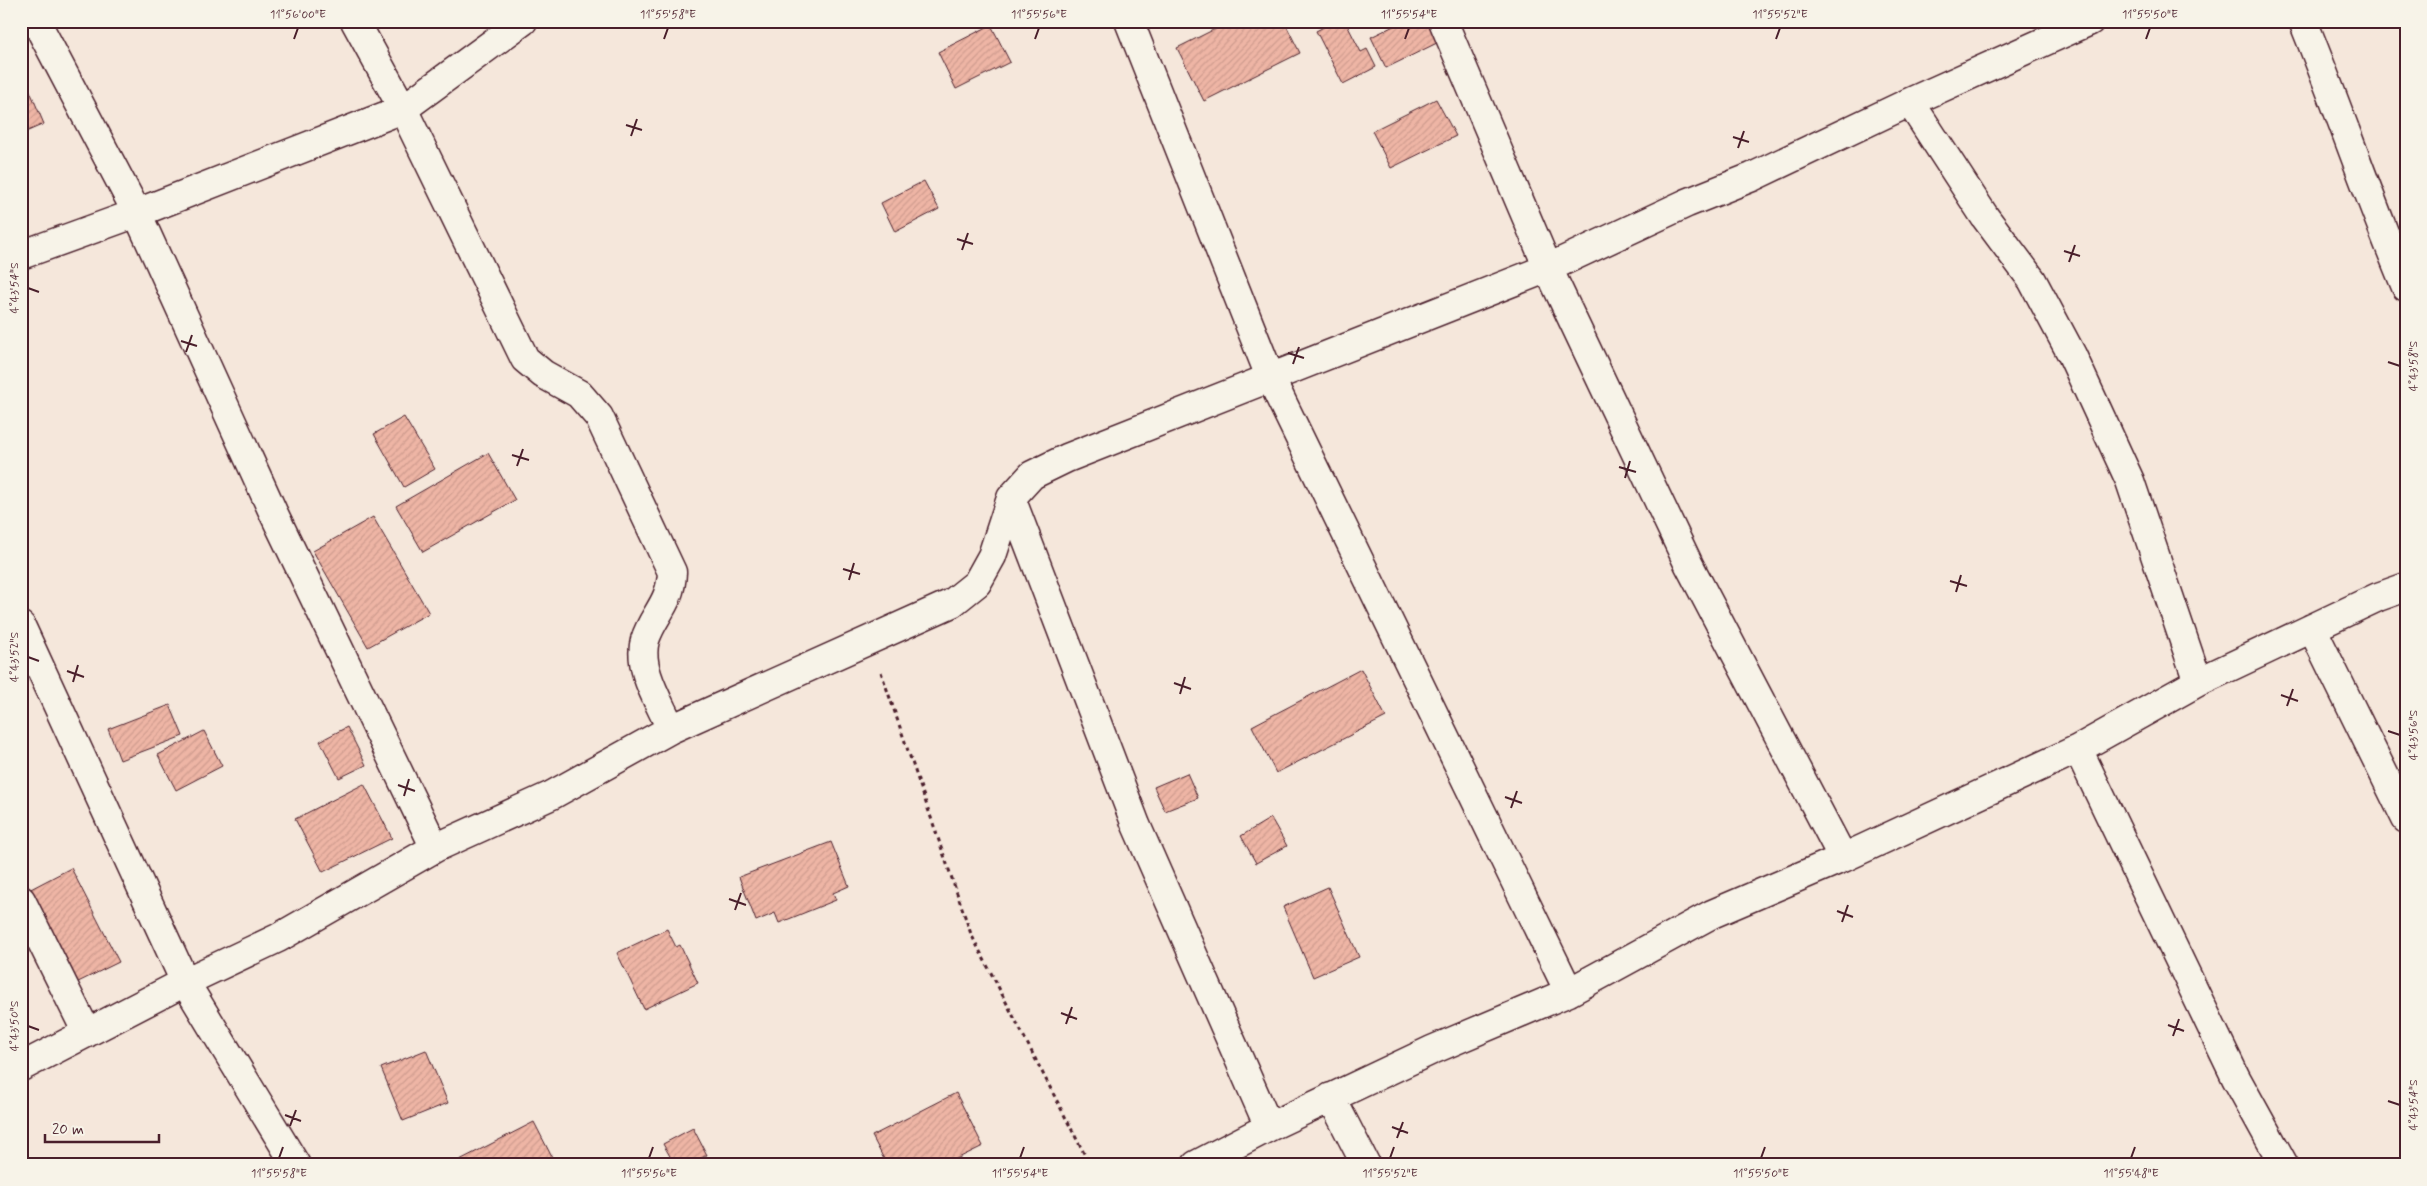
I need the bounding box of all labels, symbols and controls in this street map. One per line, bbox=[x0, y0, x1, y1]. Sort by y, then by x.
text: 11°56'00"E bbox=[270, 7, 326, 23]
text: 11°55'58"E bbox=[640, 7, 696, 23]
text: 11°55'56"E bbox=[1011, 7, 1067, 23]
text: 11°55'54"E bbox=[1381, 7, 1437, 23]
text: 11°55'52"E bbox=[1752, 7, 1808, 23]
text: 11°55'50"E bbox=[2122, 7, 2178, 23]
text: 4°43'54"S bbox=[7, 262, 23, 314]
text: 4°43'58"S bbox=[2406, 340, 2422, 391]
text: 4°43'52"S bbox=[7, 632, 23, 682]
text: 4°43'56"S bbox=[2406, 709, 2422, 760]
text: 4°43'50"S bbox=[7, 1000, 23, 1051]
text: 4°43'54"S bbox=[2406, 1079, 2422, 1131]
scale bar bbox=[45, 1111, 159, 1143]
text: 20 m bbox=[52, 1120, 84, 1140]
text: 11°55'58"E bbox=[251, 1166, 307, 1182]
text: 11°55'56"E bbox=[621, 1166, 677, 1182]
text: 11°55'54"E bbox=[992, 1166, 1048, 1182]
text: 11°55'52"E bbox=[1362, 1166, 1418, 1182]
text: 11°55'50"E bbox=[1733, 1166, 1789, 1182]
text: 11°55'48"E bbox=[2103, 1166, 2159, 1182]

